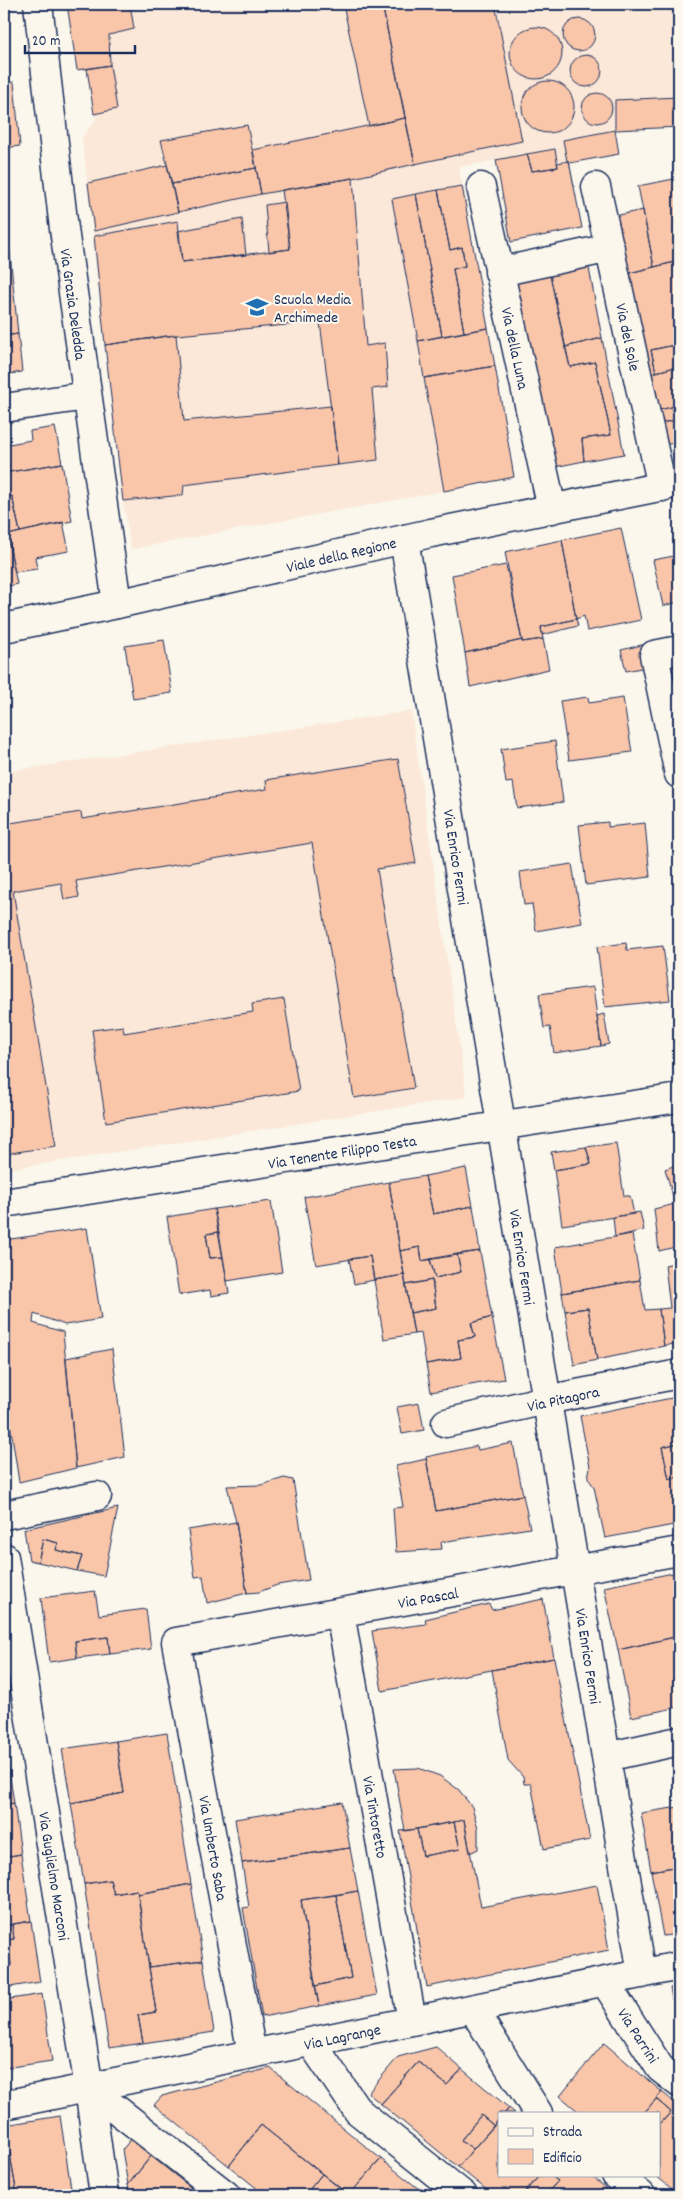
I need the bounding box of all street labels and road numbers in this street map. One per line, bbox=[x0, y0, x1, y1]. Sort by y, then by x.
street label: Via Grazia Deledda bbox=[52, 247, 91, 362]
street label: Via del Sole bbox=[608, 301, 645, 374]
street label: Via della Luna bbox=[494, 305, 534, 392]
street label: Viale della Regione bbox=[284, 533, 399, 580]
street label: Via Enrico Fermi bbox=[436, 808, 473, 907]
street label: Via Tenente Filippo Testa bbox=[267, 1130, 419, 1177]
street label: Via Enrico Fermi bbox=[502, 1208, 539, 1307]
street label: Via Pitagora bbox=[525, 1382, 602, 1419]
street label: Via Pascal bbox=[396, 1583, 461, 1616]
street label: Via Enrico Fermi bbox=[568, 1607, 605, 1706]
street label: Via Tintoretto bbox=[355, 1774, 392, 1861]
street label: Via Umberto Saba bbox=[191, 1794, 232, 1903]
street label: Via Guglielmo Marconi bbox=[31, 1810, 74, 1942]
street label: Via Parrini bbox=[610, 2004, 663, 2069]
street label: Via Lagrange bbox=[302, 2019, 383, 2058]

